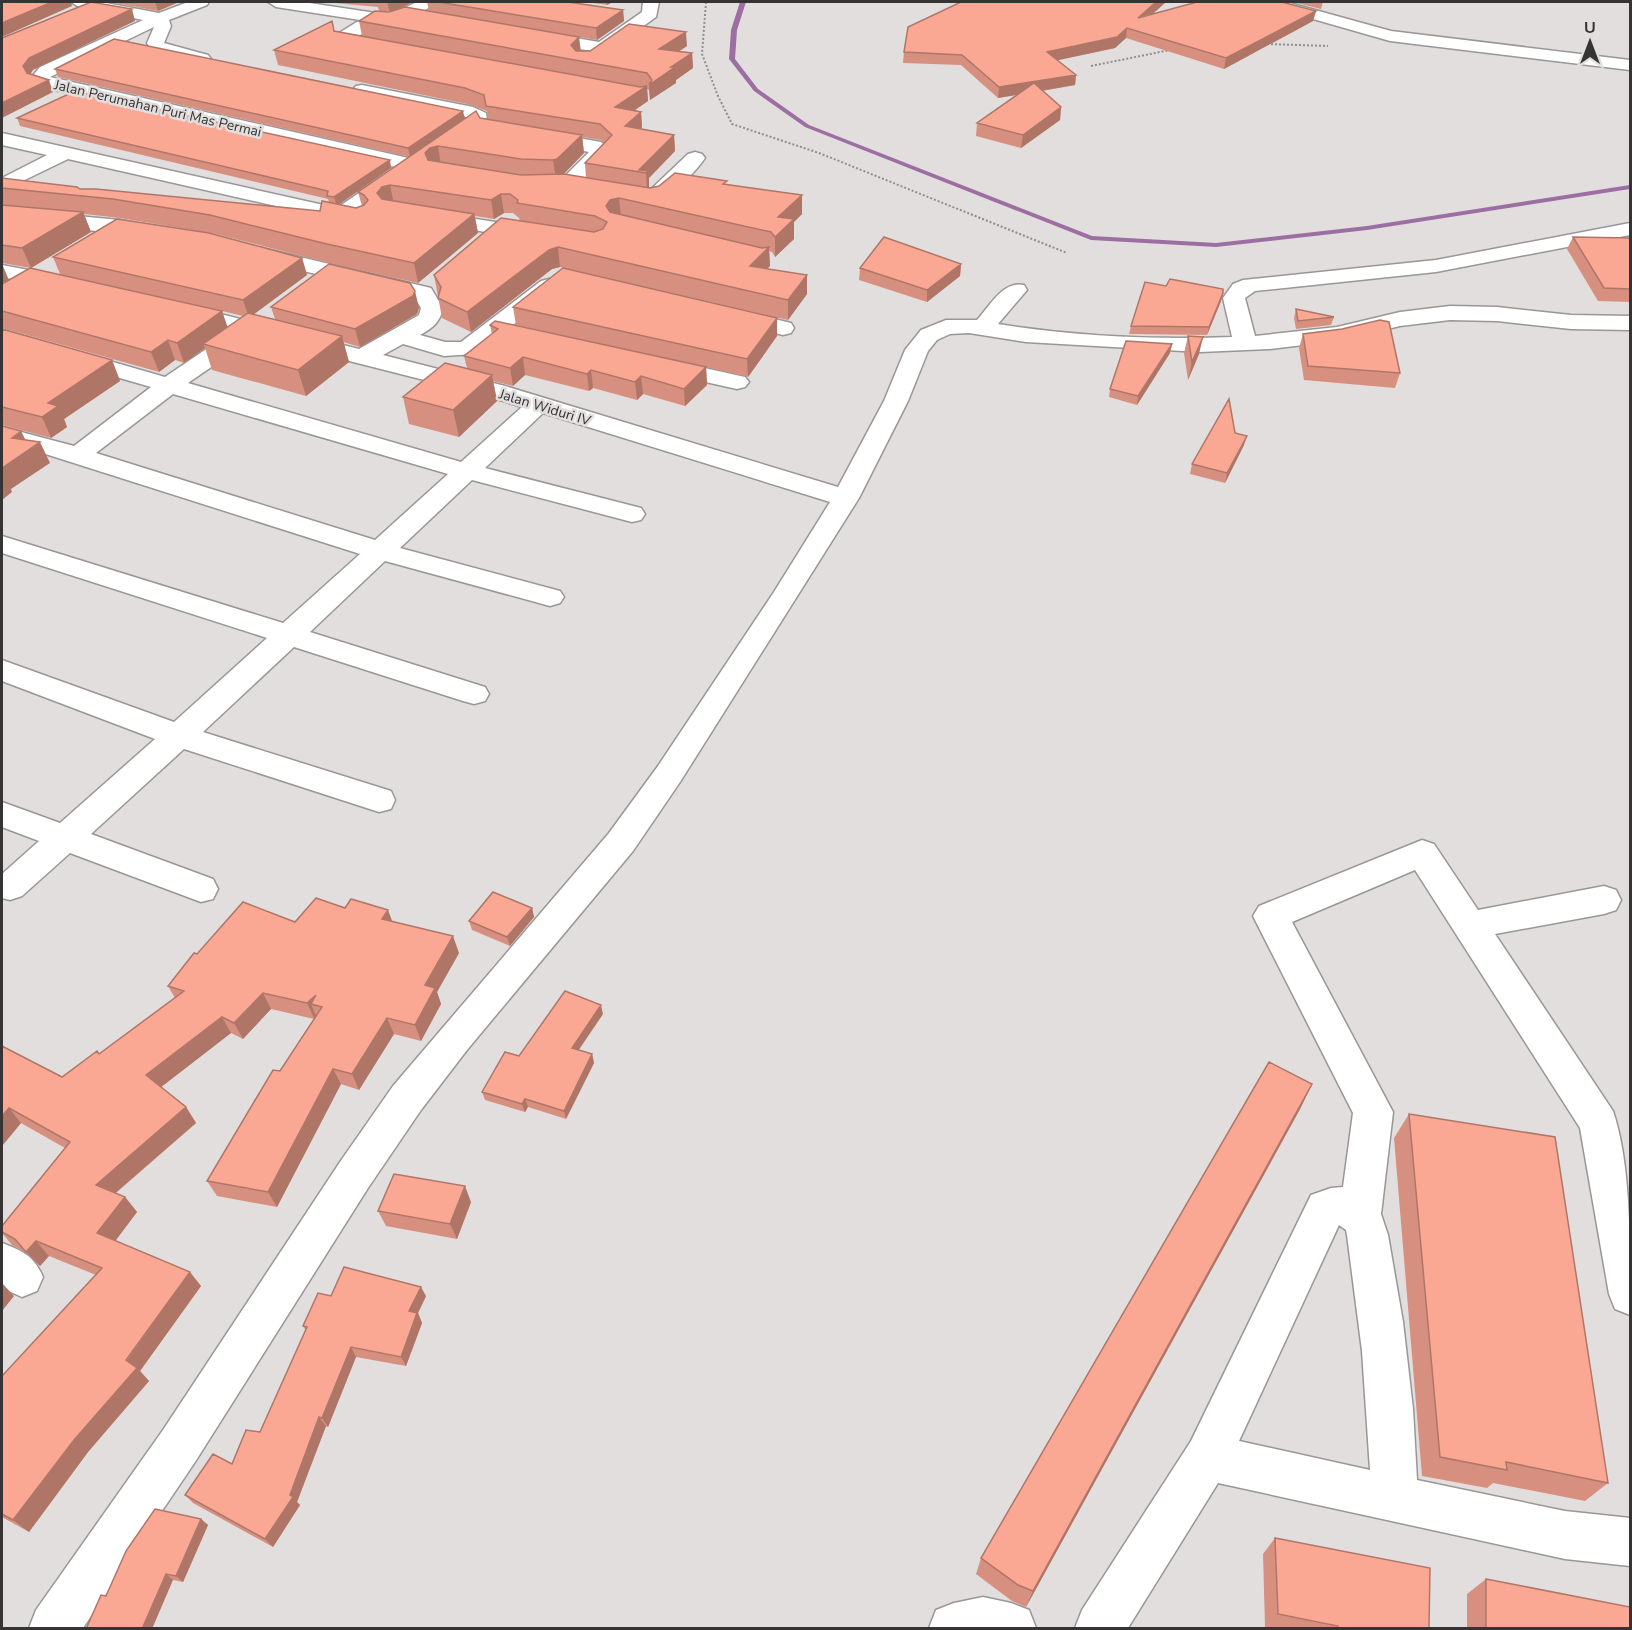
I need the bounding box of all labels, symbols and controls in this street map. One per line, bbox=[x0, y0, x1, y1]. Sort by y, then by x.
north arrow bbox=[1560, 12, 1620, 72]
text: U bbox=[1584, 17, 1596, 39]
street label: Jalan Perumahan Puri Mas Permai bbox=[51, 75, 263, 142]
street label: Jalan Widuri IV bbox=[496, 384, 593, 431]

